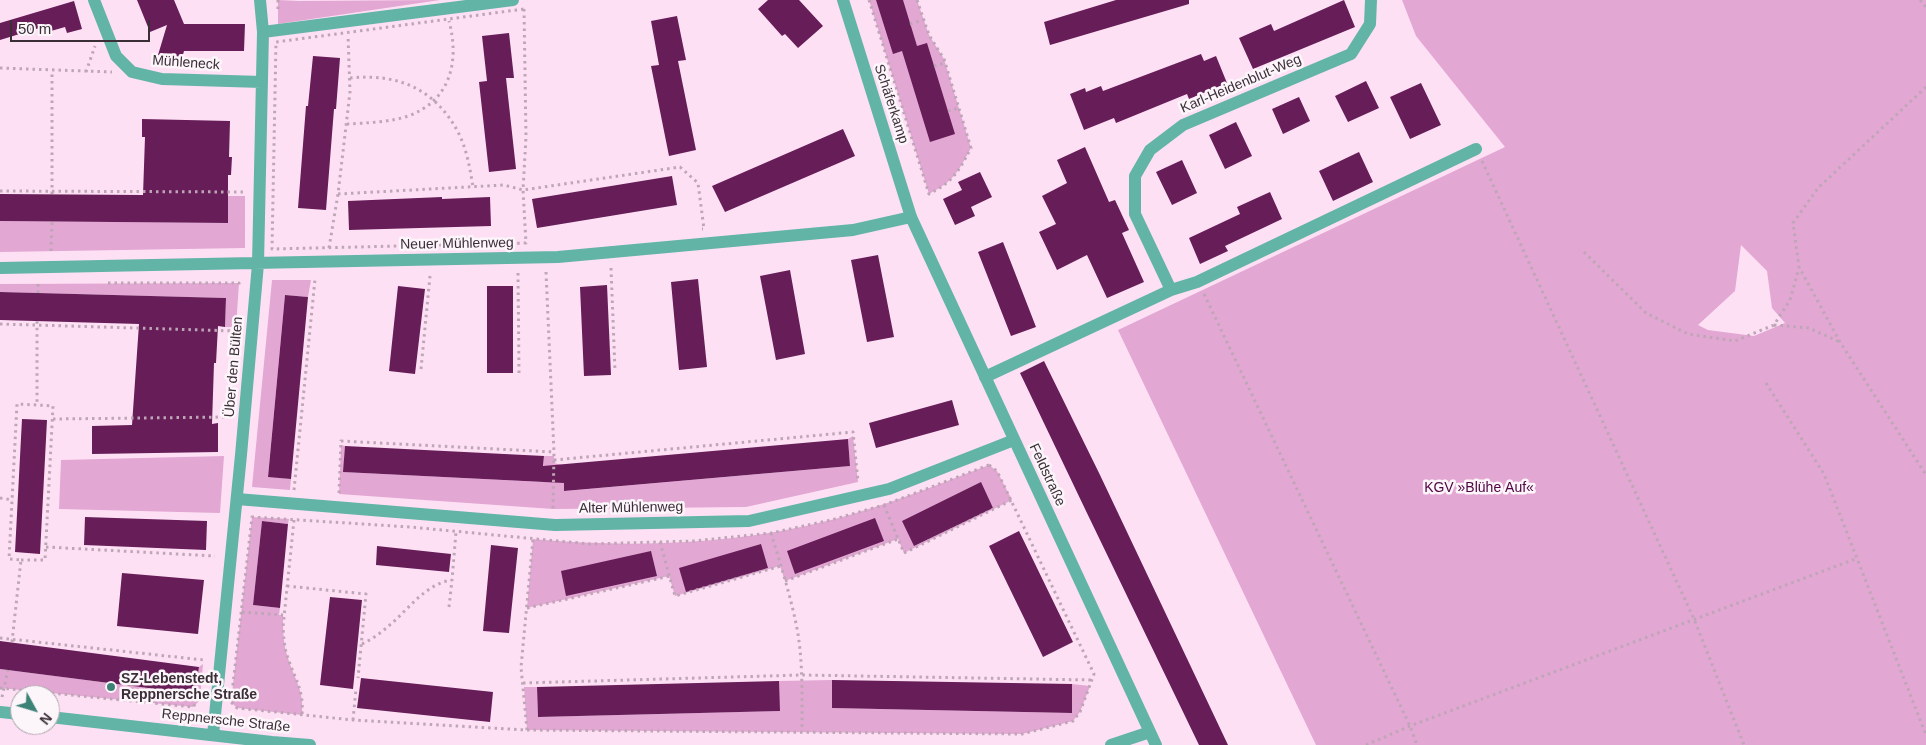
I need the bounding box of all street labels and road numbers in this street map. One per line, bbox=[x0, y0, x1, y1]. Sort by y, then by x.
street label: Karl-Heidenblut-Weg bbox=[1178, 51, 1304, 117]
street label: Mühleneck bbox=[152, 52, 220, 74]
street label: Schäferkamp bbox=[870, 62, 912, 146]
street label: Neuer Mühlenweg bbox=[400, 235, 514, 253]
street label: Über den Bülten bbox=[221, 316, 247, 418]
street label: Feldstraße bbox=[1025, 441, 1069, 509]
street label: Alter Mühlenweg bbox=[579, 499, 683, 517]
street label: Reppnersche Straße bbox=[161, 706, 291, 736]

